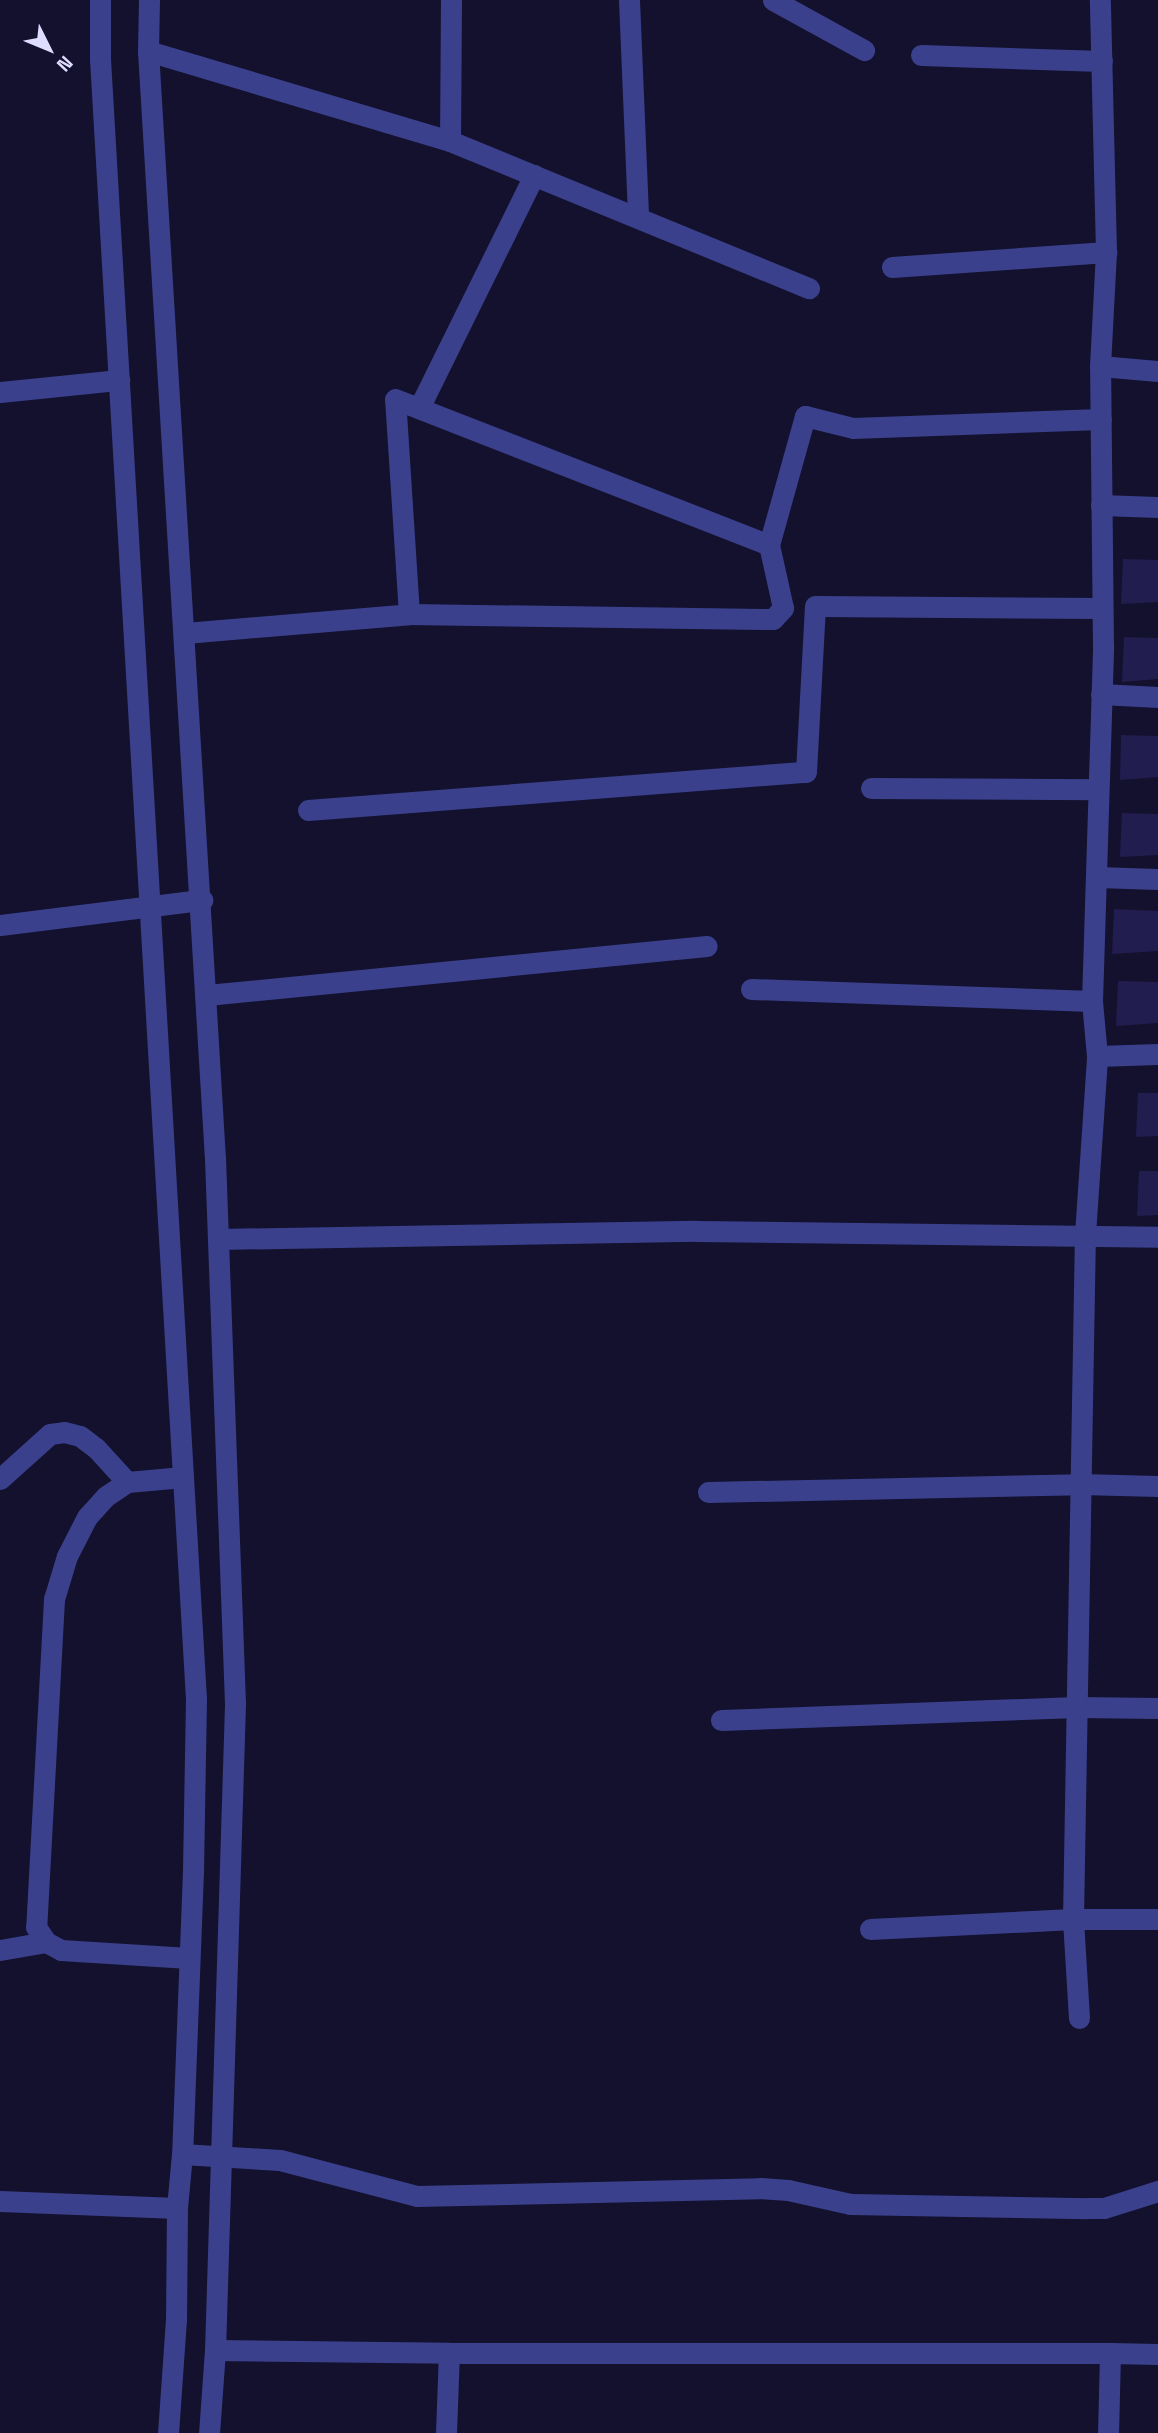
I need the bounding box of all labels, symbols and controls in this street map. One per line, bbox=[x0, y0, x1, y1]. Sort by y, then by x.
north arrow bbox=[14, 14, 84, 84]
text: N bbox=[51, 50, 78, 77]

